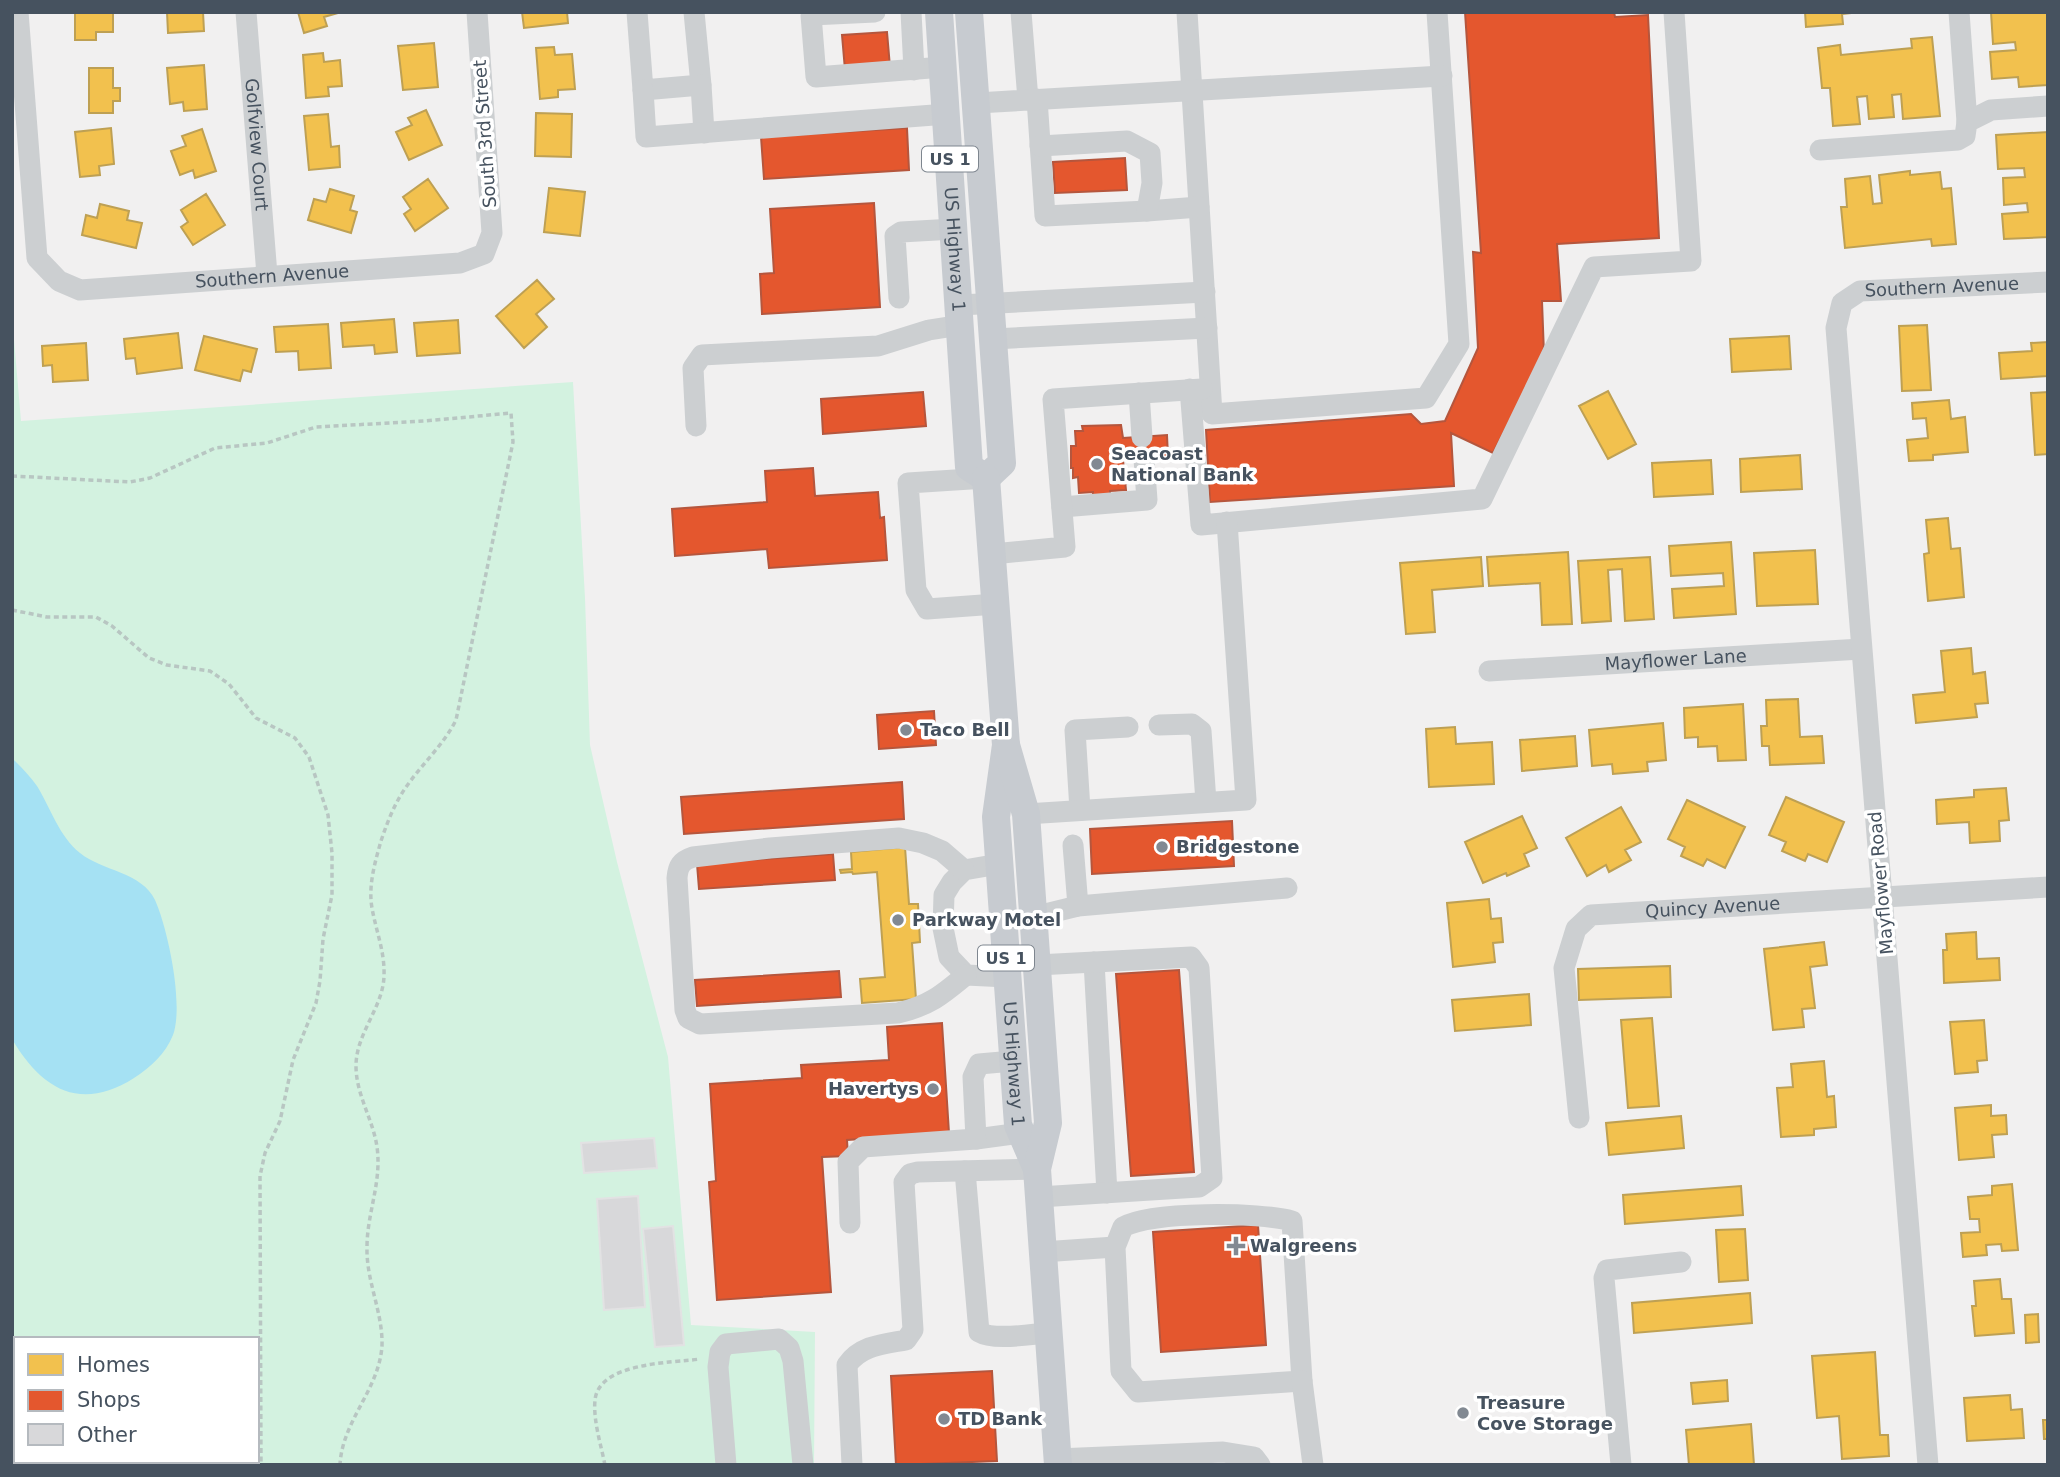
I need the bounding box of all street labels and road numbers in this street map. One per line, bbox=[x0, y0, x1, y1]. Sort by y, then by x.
street label: South 3rd Street bbox=[469, 59, 500, 209]
street label: Golfview Court bbox=[241, 77, 273, 212]
road number: US 1 bbox=[922, 146, 978, 172]
street label: US Highway 1 bbox=[941, 186, 970, 313]
street label: Southern Avenue bbox=[194, 260, 350, 292]
street label: Southern Avenue bbox=[1864, 272, 2020, 301]
street label: Mayflower Lane bbox=[1604, 645, 1747, 674]
street label: Mayflower Road bbox=[1864, 811, 1897, 956]
street label: Quincy Avenue bbox=[1645, 892, 1781, 922]
road number: US 1 bbox=[978, 946, 1034, 970]
street label: US Highway 1 bbox=[999, 1001, 1029, 1127]

